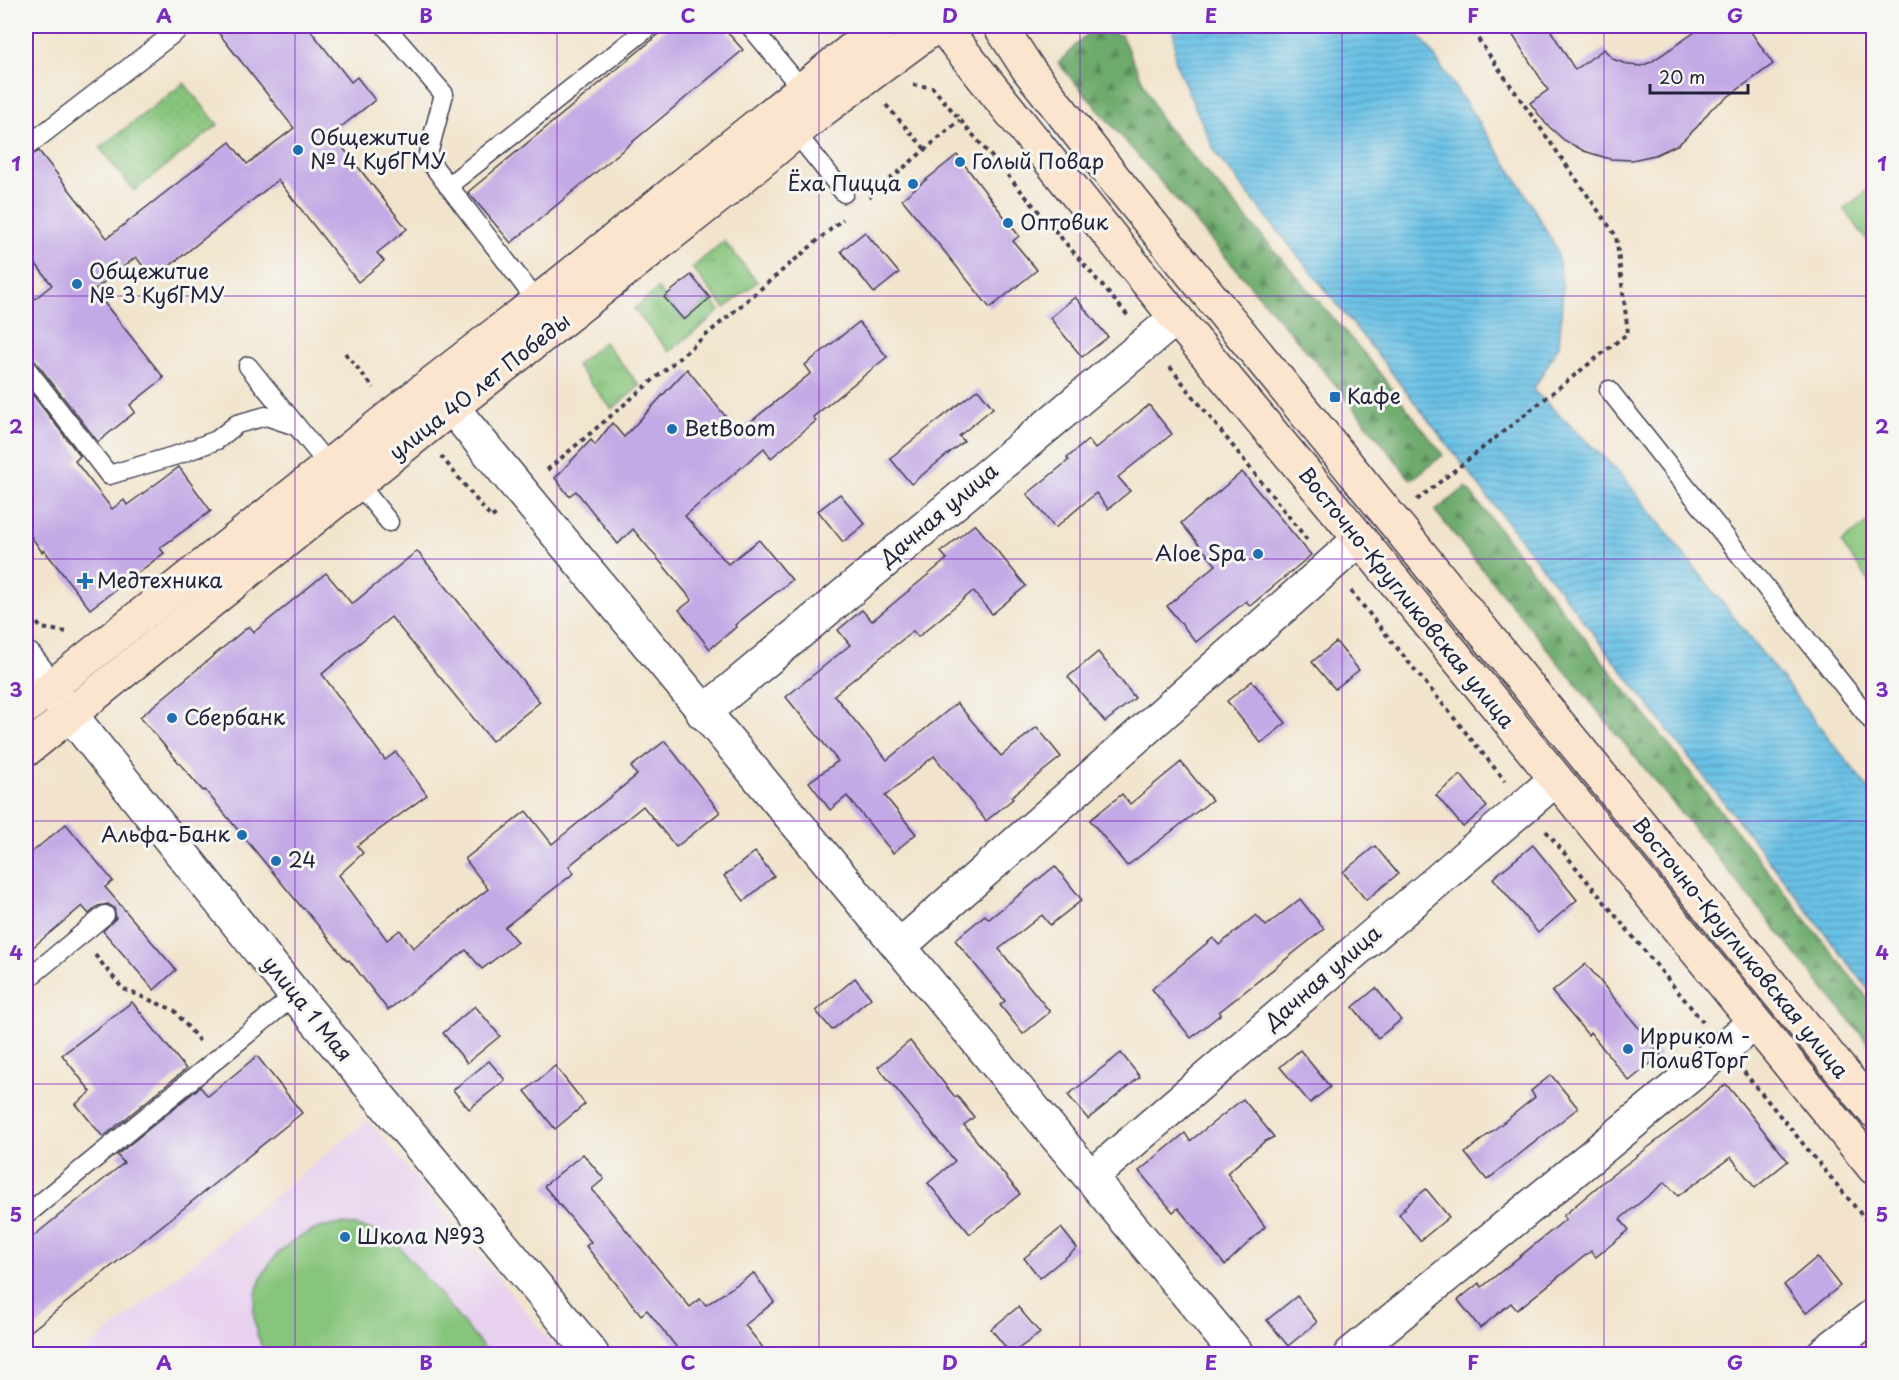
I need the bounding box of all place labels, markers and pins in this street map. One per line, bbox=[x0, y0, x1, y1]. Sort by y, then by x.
place label: Общежитие № 4 КубГМУ bbox=[310, 120, 446, 176]
marker: Общежитие № 4 КубГМУ bbox=[291, 143, 305, 157]
place label: Голый Повар bbox=[972, 144, 1104, 176]
marker: Голый Повар bbox=[953, 155, 967, 169]
place label: Ёха Пицца bbox=[787, 166, 902, 198]
marker: Ёха Пицца bbox=[906, 177, 920, 191]
place label: Оптовик bbox=[1020, 205, 1109, 237]
marker: Оптовик bbox=[1001, 216, 1015, 230]
place label: Общежитие № 3 КубГМУ bbox=[89, 254, 225, 310]
marker: Общежитие № 3 КубГМУ bbox=[70, 277, 84, 291]
place label: Кафе bbox=[1347, 379, 1401, 411]
marker: Кафе bbox=[1328, 390, 1342, 404]
place label: BetBoom bbox=[684, 411, 776, 443]
marker: BetBoom bbox=[665, 422, 679, 436]
place label: Aloe Spa bbox=[1155, 536, 1246, 568]
marker: Aloe Spa bbox=[1251, 547, 1265, 561]
place label: Медтехника bbox=[97, 563, 223, 595]
marker: Медтехника bbox=[78, 574, 92, 588]
place label: Сбербанк bbox=[184, 700, 286, 732]
marker: Сбербанк bbox=[165, 711, 179, 725]
place label: Альфа-Банк bbox=[101, 817, 231, 849]
marker: Альфа-Банк bbox=[235, 828, 249, 842]
place label: 24 bbox=[288, 843, 316, 875]
marker: 24 bbox=[269, 854, 283, 868]
place label: Ирриком - ПоливТорг bbox=[1640, 1019, 1751, 1075]
marker: Ирриком - ПоливТорг bbox=[1621, 1042, 1635, 1056]
place label: Школа №93 bbox=[357, 1219, 485, 1251]
marker: Школа №93 bbox=[338, 1230, 352, 1244]

